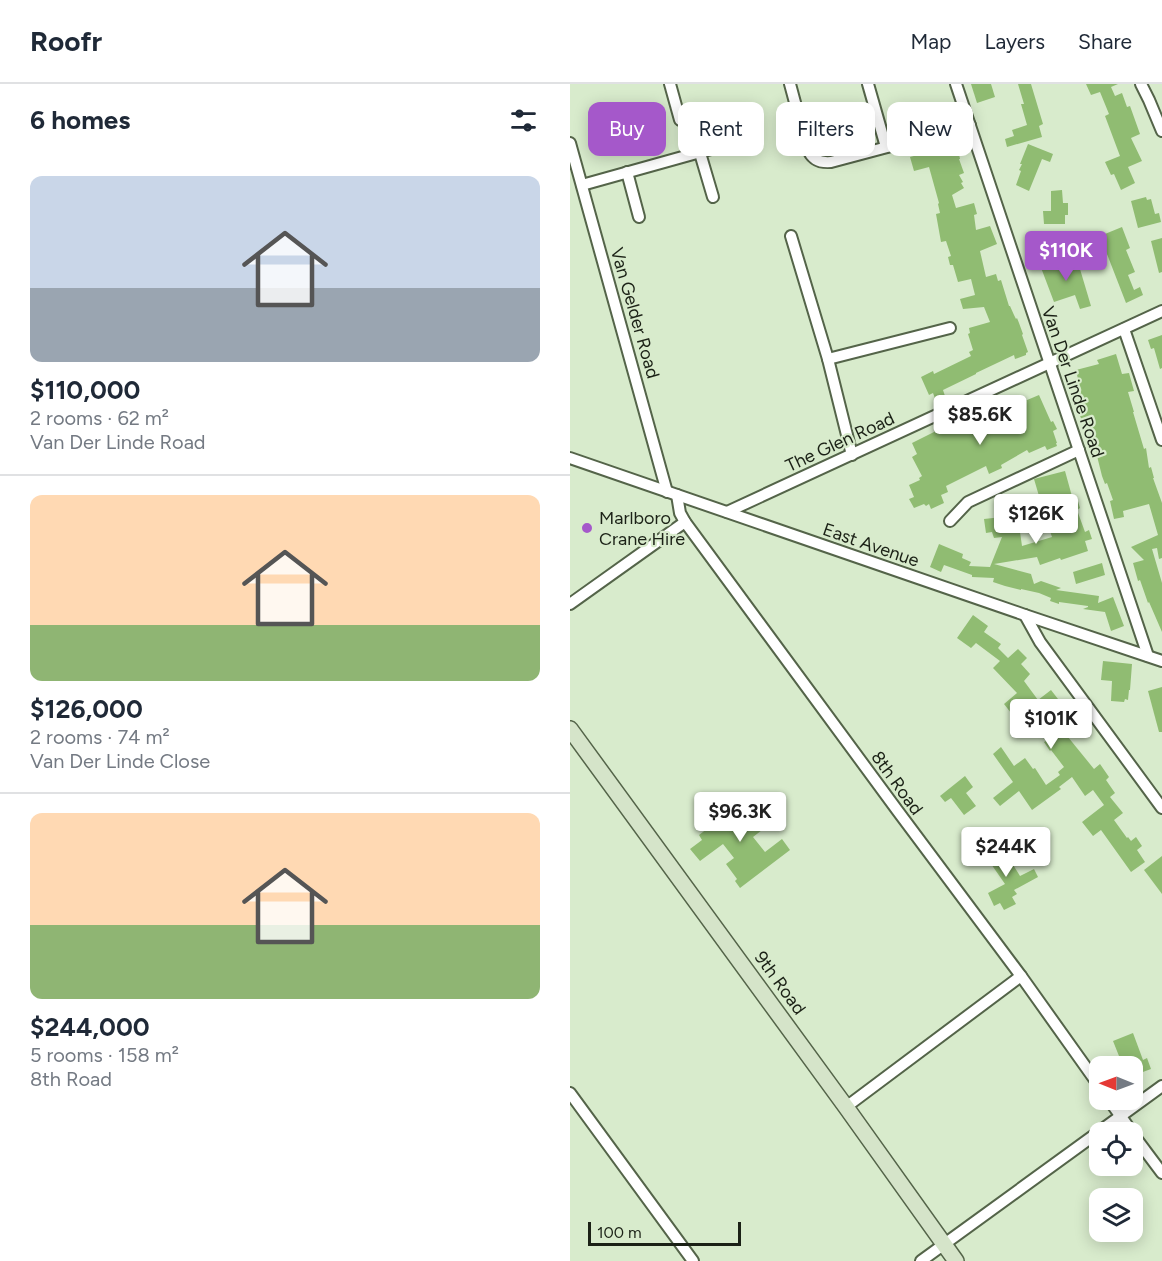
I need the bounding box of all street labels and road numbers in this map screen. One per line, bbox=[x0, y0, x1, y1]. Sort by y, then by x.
street label: Van Gelder Road bbox=[606, 245, 664, 381]
street label: Van Der Linde Road bbox=[1037, 304, 1109, 460]
street label: The Glen Road bbox=[782, 407, 898, 477]
street label: East Avenue bbox=[820, 518, 922, 572]
street label: 8th Road bbox=[866, 747, 928, 819]
street label: 9th Road bbox=[750, 947, 810, 1019]

